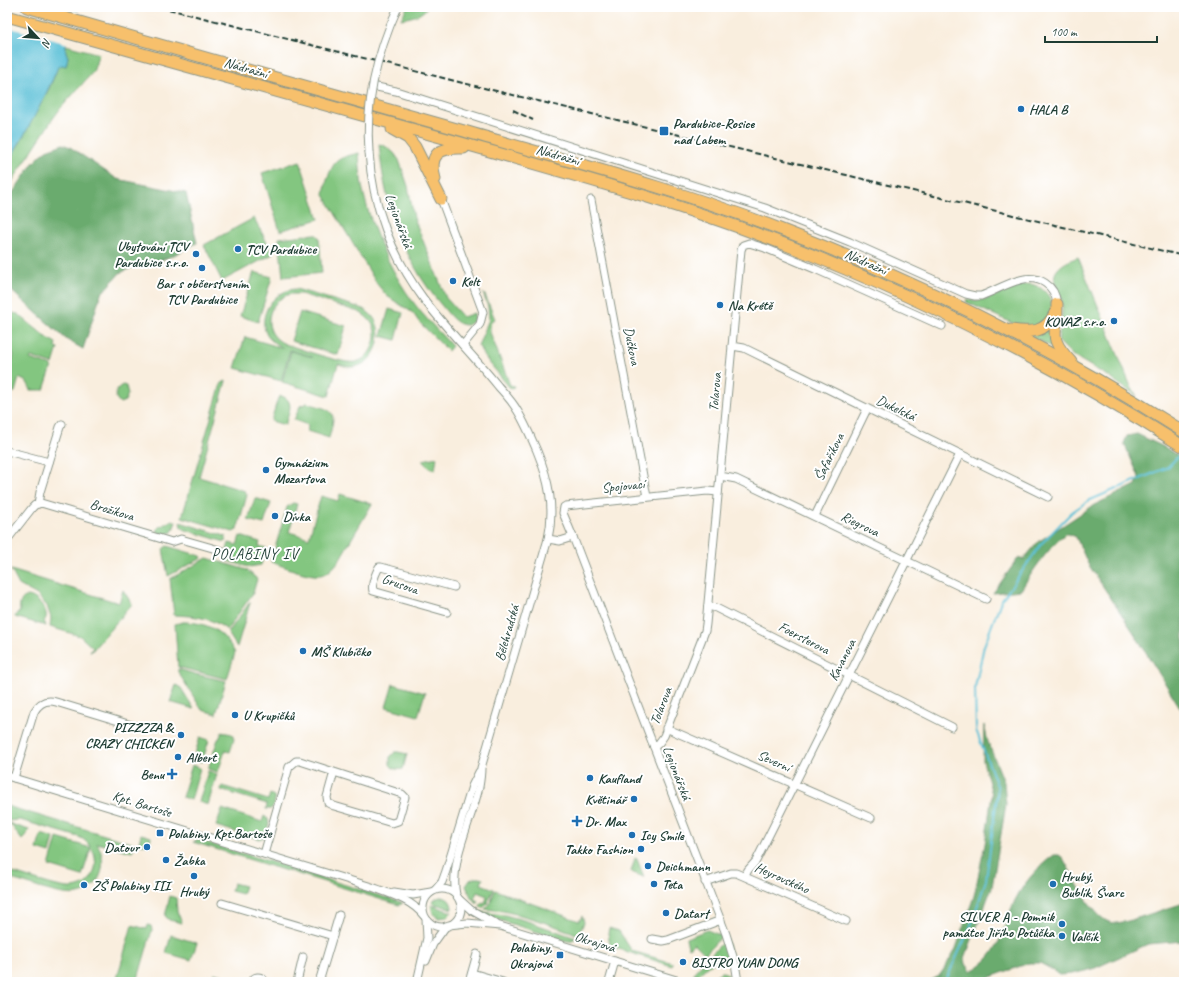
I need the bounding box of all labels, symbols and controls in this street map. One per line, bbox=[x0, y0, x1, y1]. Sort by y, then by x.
north arrow bbox=[18, 18, 58, 58]
scale bar bbox=[1045, 18, 1157, 44]
text: 100 m bbox=[1051, 24, 1078, 40]
text: N bbox=[38, 36, 55, 50]
street label: Nádražní bbox=[222, 54, 273, 83]
place label: HALA B bbox=[1029, 101, 1069, 118]
marker: HALA B bbox=[1016, 104, 1026, 114]
place label: Pardubice-Rosice nad Labem bbox=[673, 115, 756, 148]
marker: Pardubice-Rosice nad Labem bbox=[658, 125, 670, 137]
street label: Nádražní bbox=[534, 141, 585, 170]
street label: Legionářská bbox=[381, 192, 417, 252]
place label: Ubytování TCV Pardubice s.r.o. bbox=[114, 238, 191, 271]
place label: TCV Pardubice bbox=[246, 241, 317, 258]
marker: TCV Pardubice bbox=[233, 244, 243, 254]
street label: Nádražní bbox=[842, 245, 893, 280]
marker: Ubytování TCV Pardubice s.r.o. bbox=[191, 249, 201, 259]
marker: Bar s občerstvením TCV Pardubice bbox=[197, 263, 207, 273]
place label: Kelt bbox=[461, 273, 482, 290]
place label: Bar s občerstvením TCV Pardubice bbox=[156, 275, 250, 308]
marker: Kelt bbox=[448, 276, 458, 286]
place label: Na Krétě bbox=[728, 297, 774, 314]
marker: Na Krétě bbox=[715, 300, 725, 310]
place label: KOVAZ s.r.o. bbox=[1045, 313, 1106, 330]
marker: KOVAZ s.r.o. bbox=[1109, 316, 1119, 326]
street label: Duškova bbox=[620, 325, 644, 368]
street label: Tolarova bbox=[705, 371, 725, 412]
street label: Dukelská bbox=[874, 391, 920, 426]
street label: Šafaříkova bbox=[810, 429, 848, 484]
place label: Gymnázium Mozartova bbox=[274, 454, 329, 487]
marker: Gymnázium Mozartova bbox=[261, 465, 271, 475]
street label: Spojovací bbox=[601, 475, 649, 497]
street label: Brožíkova bbox=[88, 495, 137, 525]
place label: Dívka bbox=[283, 508, 312, 525]
street label: Riegrova bbox=[838, 508, 883, 541]
marker: Dívka bbox=[270, 511, 280, 521]
district label: POLABINY IV bbox=[211, 545, 300, 564]
street label: Grusova bbox=[380, 570, 422, 598]
street label: Bělehradská bbox=[491, 601, 524, 663]
street label: Foersterova bbox=[776, 618, 834, 659]
street label: Kavanova bbox=[824, 636, 860, 684]
place label: MŠ Klubíčko bbox=[311, 643, 372, 660]
marker: MŠ Klubíčko bbox=[298, 646, 308, 656]
street label: Tolarova bbox=[646, 684, 676, 727]
place label: U Krupičků bbox=[243, 707, 296, 724]
marker: U Krupičků bbox=[230, 710, 240, 720]
place label: PIZZZZA & CRAZY CHICKEN bbox=[85, 719, 175, 752]
marker: PIZZZZA & CRAZY CHICKEN bbox=[176, 730, 186, 740]
street label: Legionářská bbox=[659, 744, 696, 804]
street label: Severní bbox=[755, 746, 796, 777]
place label: Albert bbox=[186, 749, 218, 766]
marker: Albert bbox=[173, 752, 183, 762]
place label: Benu bbox=[140, 766, 166, 783]
marker: Benu bbox=[167, 769, 177, 779]
place label: Kaufland bbox=[598, 770, 643, 787]
marker: Kaufland bbox=[585, 773, 595, 783]
street label: Kpt. Bartoše bbox=[111, 787, 175, 821]
place label: Květinář bbox=[585, 791, 628, 808]
marker: Květinář bbox=[629, 794, 639, 804]
place label: Dr. Max bbox=[585, 813, 627, 830]
marker: Dr. Max bbox=[572, 816, 582, 826]
place label: Polabiny, Kpt.Bartoše bbox=[168, 825, 273, 842]
place label: Icy Smile bbox=[640, 827, 685, 844]
marker: Polabiny, Kpt.Bartoše bbox=[155, 828, 165, 838]
marker: Icy Smile bbox=[627, 830, 637, 840]
place label: Datour bbox=[105, 839, 141, 856]
place label: Takko Fashion bbox=[565, 841, 634, 858]
marker: Datour bbox=[142, 842, 152, 852]
marker: Takko Fashion bbox=[636, 844, 646, 854]
place label: Žabka bbox=[174, 852, 206, 869]
marker: Žabka bbox=[161, 855, 171, 865]
place label: Deichmann bbox=[656, 858, 711, 875]
street label: Heyrovského bbox=[752, 858, 813, 898]
marker: Deichmann bbox=[643, 861, 653, 871]
place label: Hrubý, Bublík, Švarc bbox=[1061, 868, 1125, 901]
marker: Hrubý bbox=[189, 871, 199, 881]
place label: Teta bbox=[662, 876, 683, 893]
place label: ZŠ Polabiny III bbox=[92, 877, 173, 894]
marker: Teta bbox=[649, 879, 659, 889]
marker: Hrubý, Bublík, Švarc bbox=[1048, 879, 1058, 889]
marker: ZŠ Polabiny III bbox=[79, 880, 89, 890]
place label: Hrubý bbox=[179, 883, 211, 900]
place label: Datart bbox=[674, 905, 711, 922]
marker: Datart bbox=[661, 908, 671, 918]
place label: SILVER A - Pomnik památce Jiřího Potůčka bbox=[943, 908, 1056, 941]
marker: SILVER A - Pomnik památce Jiřího Potůčka bbox=[1057, 919, 1067, 929]
street label: Okrajová bbox=[572, 928, 619, 957]
place label: Valčík bbox=[1070, 928, 1099, 945]
marker: Valčík bbox=[1057, 931, 1067, 941]
place label: Polabiny, Okrajová bbox=[509, 939, 554, 972]
marker: Polabiny, Okrajová bbox=[555, 950, 565, 960]
place label: BISTRO YUAN DONG bbox=[691, 954, 800, 971]
marker: BISTRO YUAN DONG bbox=[678, 957, 688, 967]

